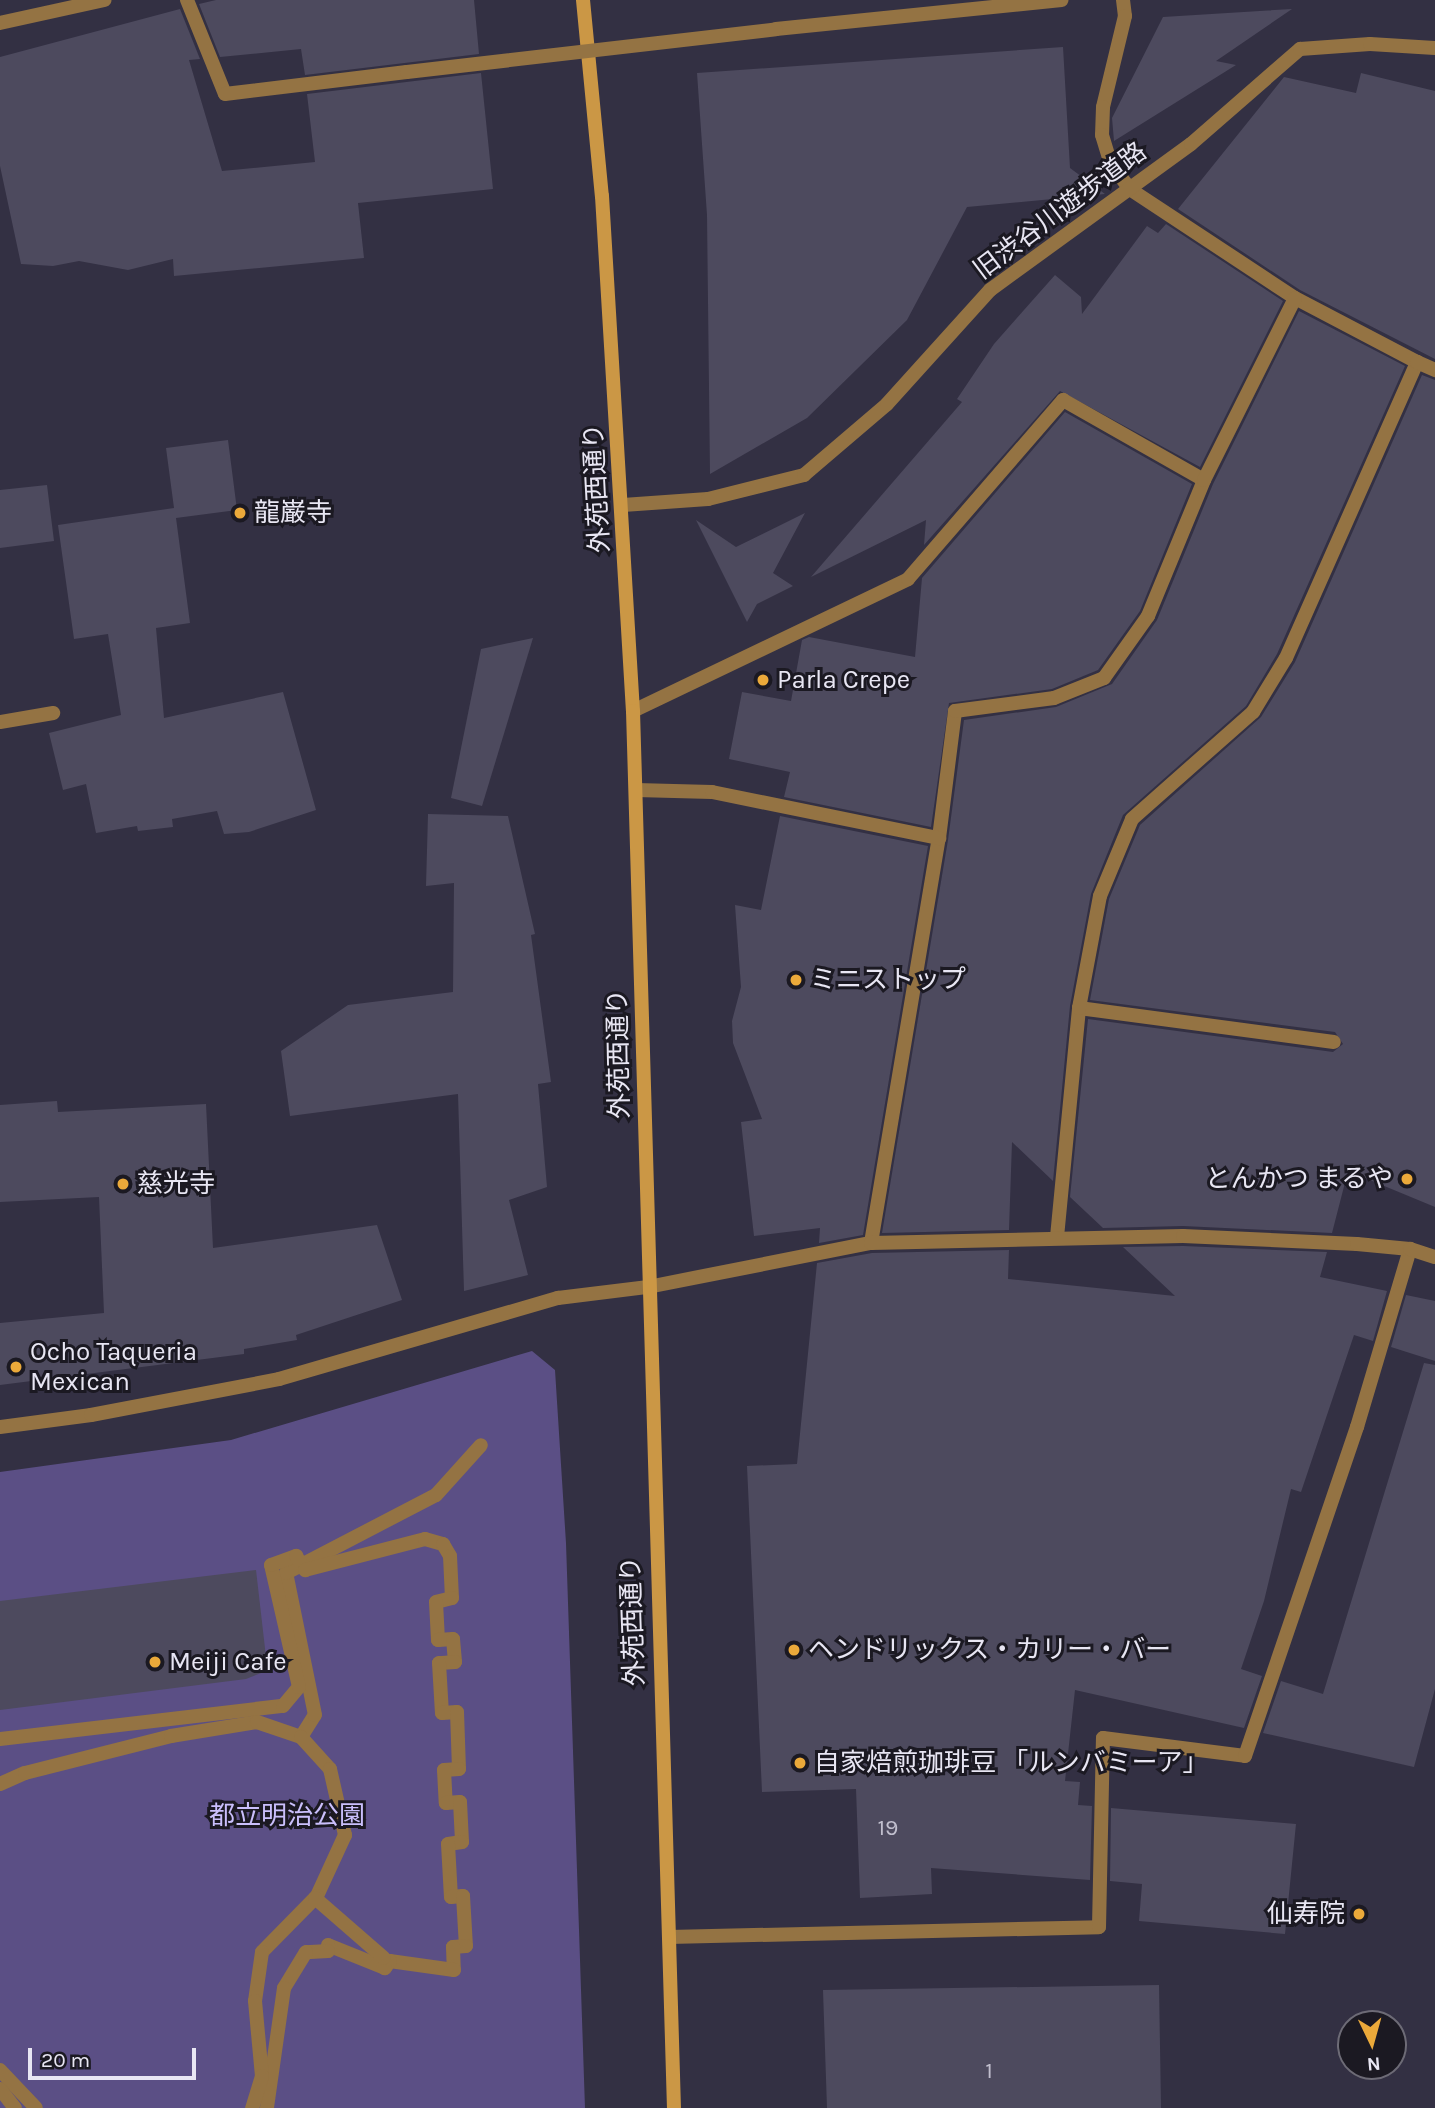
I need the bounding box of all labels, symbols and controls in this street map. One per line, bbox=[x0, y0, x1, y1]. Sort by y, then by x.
street label: 旧渋谷川遊歩道路 bbox=[968, 136, 1152, 286]
street label: 外苑西通り bbox=[578, 422, 616, 554]
place label: 龍巌寺 bbox=[254, 497, 332, 529]
marker: 龍巌寺 bbox=[232, 505, 248, 521]
place label: Parla Crepe bbox=[777, 664, 910, 696]
marker: Parla Crepe bbox=[755, 672, 771, 688]
place label: ミニストップ bbox=[810, 964, 966, 996]
marker: ミニストップ bbox=[788, 972, 804, 988]
street label: 外苑西通り bbox=[602, 989, 636, 1119]
place label: とんかつ まるや bbox=[1205, 1163, 1393, 1195]
place label: 慈光寺 bbox=[137, 1168, 215, 1200]
marker: とんかつ まるや bbox=[1399, 1171, 1415, 1187]
marker: 慈光寺 bbox=[115, 1176, 131, 1192]
place label: Ocho Taqueria Mexican bbox=[30, 1336, 197, 1398]
marker: Ocho Taqueria Mexican bbox=[8, 1359, 24, 1375]
street label: 外苑西通り bbox=[615, 1555, 651, 1687]
place label: ヘンドリックス・カリー・バー bbox=[808, 1634, 1172, 1666]
marker: ヘンドリックス・カリー・バー bbox=[786, 1642, 802, 1658]
place label: Meiji Cafe bbox=[169, 1646, 287, 1678]
marker: Meiji Cafe bbox=[147, 1654, 163, 1670]
place label: 自家焙煎珈琲豆 「ルンバミーア」 bbox=[814, 1747, 1210, 1779]
marker: 自家焙煎珈琲豆 「ルンバミーア」 bbox=[792, 1755, 808, 1771]
park label: 都立明治公園 bbox=[209, 1800, 365, 1832]
house number: 19 bbox=[878, 1814, 898, 1842]
place label: 仙寿院 bbox=[1267, 1898, 1345, 1930]
marker: 仙寿院 bbox=[1351, 1906, 1367, 1922]
north arrow bbox=[1337, 2010, 1407, 2080]
scale bar bbox=[32, 2035, 200, 2078]
text: 20 m bbox=[41, 2048, 90, 2072]
text: N bbox=[1366, 2052, 1381, 2075]
house number: 1 bbox=[985, 2057, 993, 2085]

